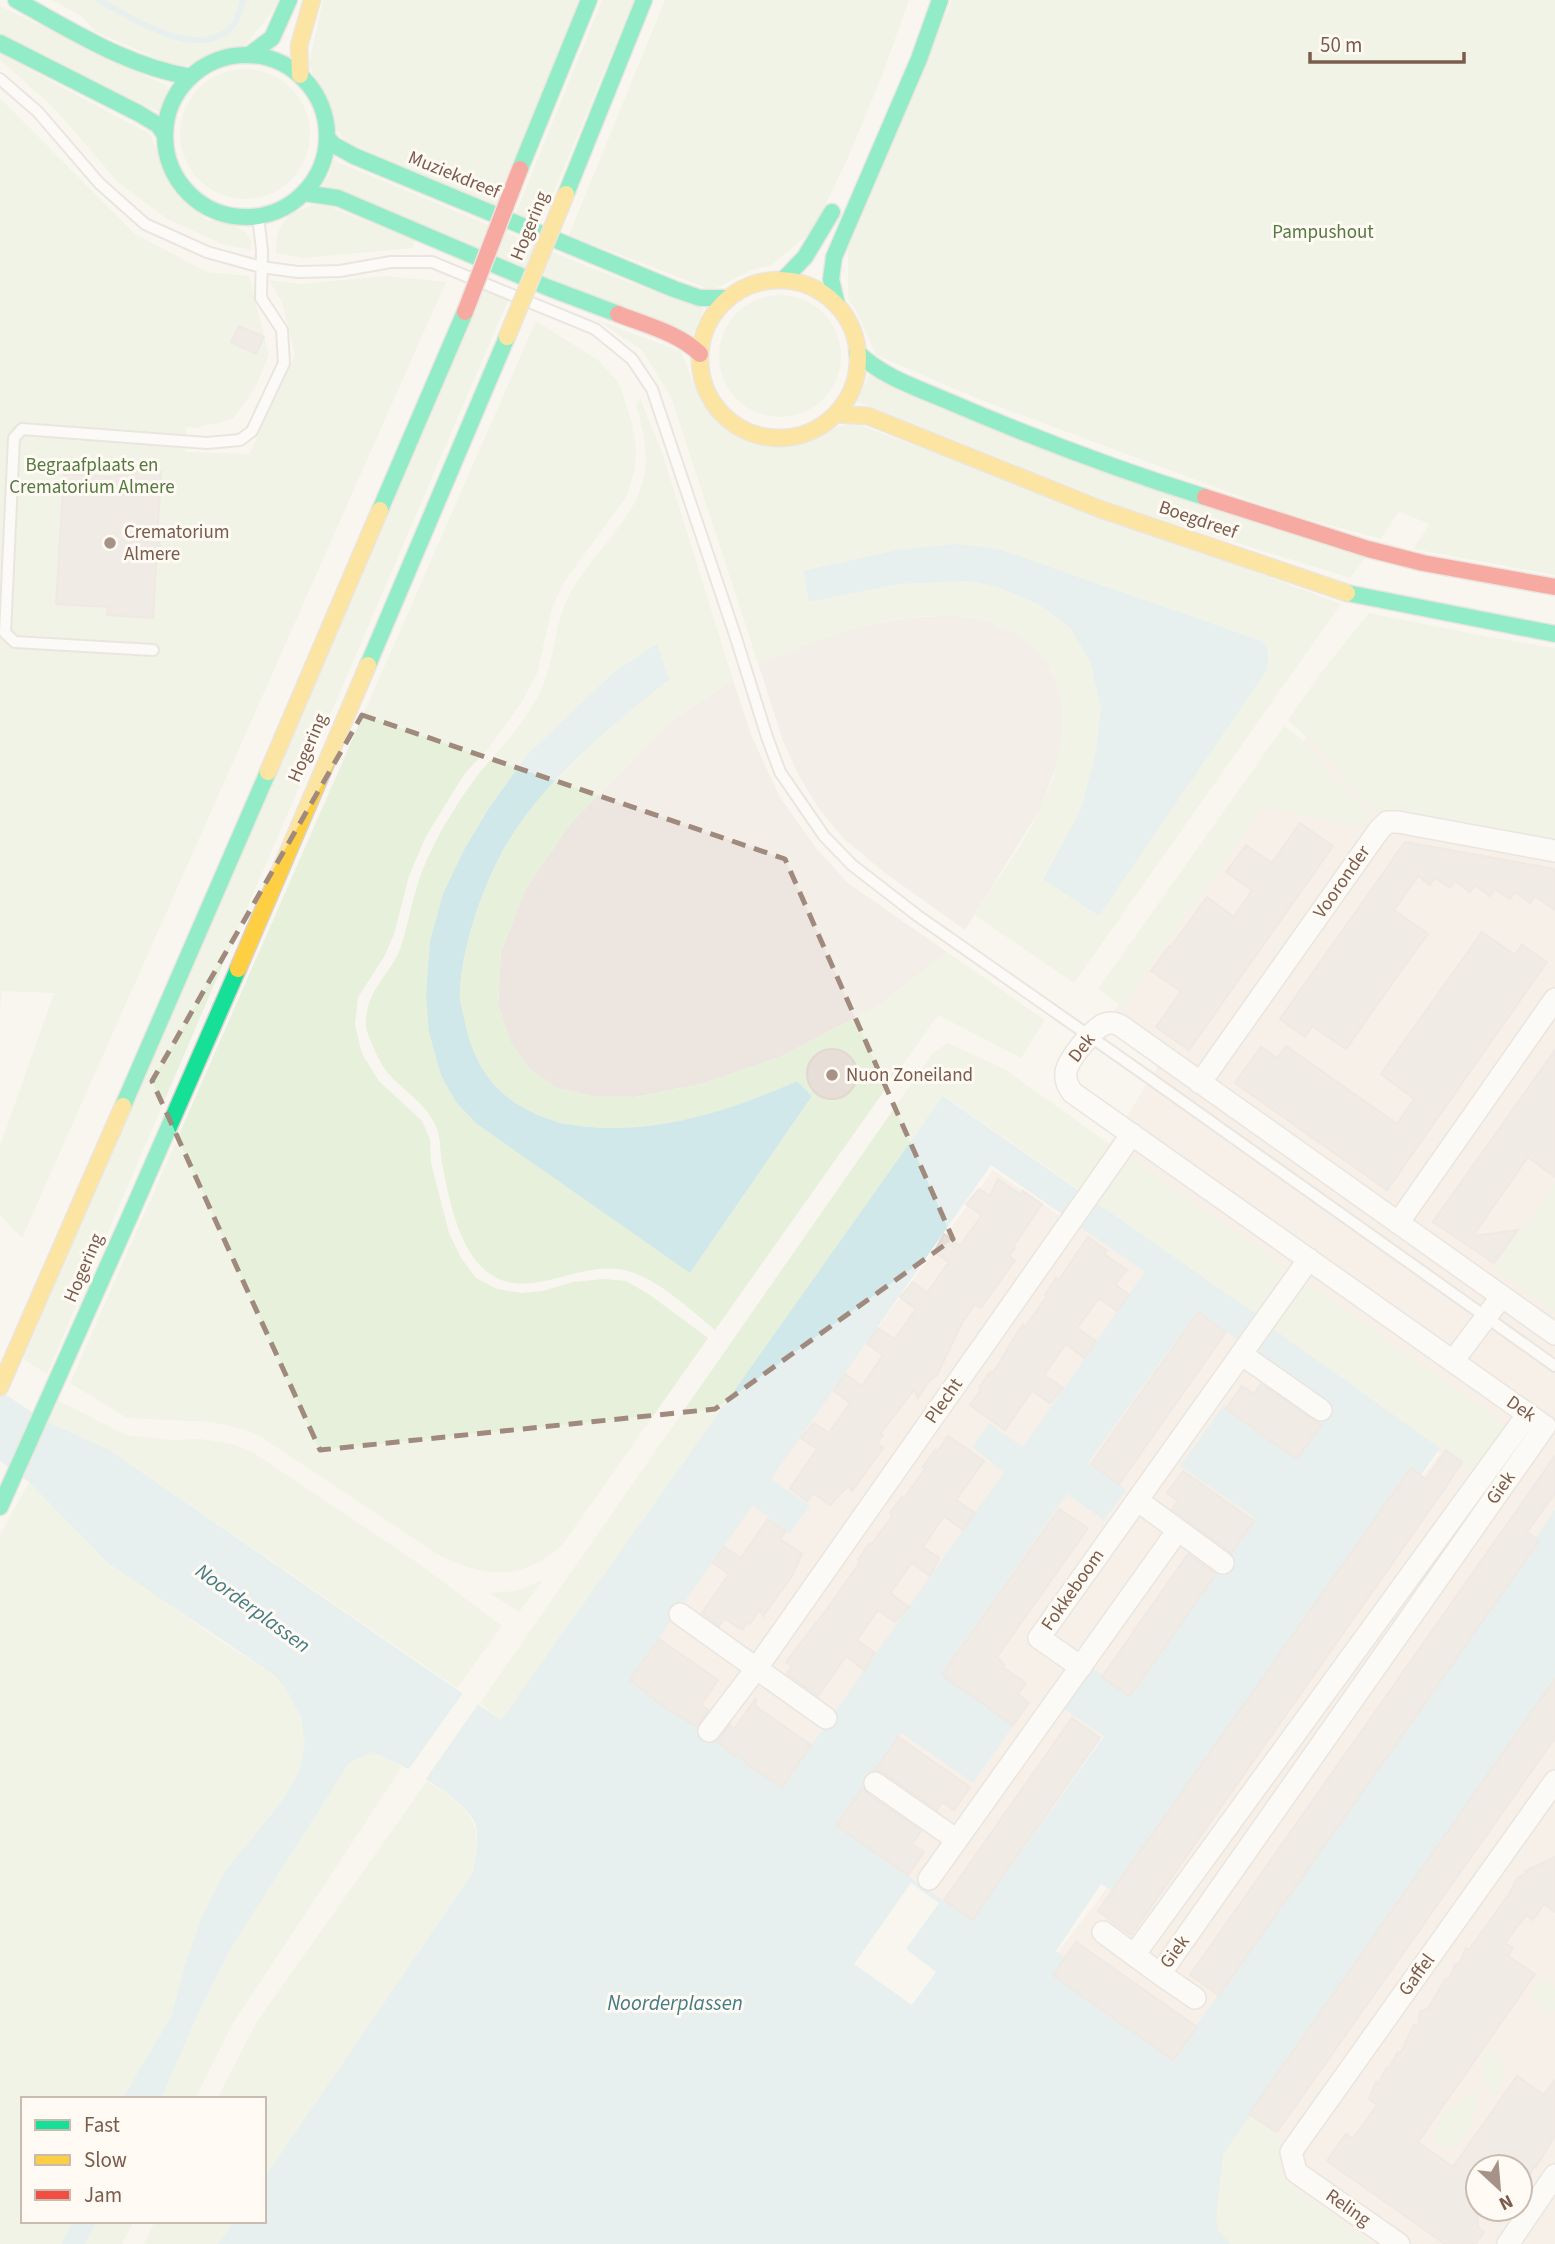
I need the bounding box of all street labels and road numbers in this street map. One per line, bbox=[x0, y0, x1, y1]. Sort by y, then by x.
street label: Muziekdreef bbox=[404, 144, 505, 206]
street label: Hogering bbox=[504, 187, 556, 265]
street label: Boegdreef bbox=[1155, 494, 1242, 546]
street label: Hogering bbox=[281, 709, 335, 787]
street label: Vooronder bbox=[1307, 840, 1377, 924]
street label: Dek bbox=[1062, 1027, 1102, 1068]
street label: Hogering bbox=[57, 1229, 111, 1307]
street label: Plecht bbox=[918, 1372, 970, 1429]
street label: Dek bbox=[1501, 1389, 1542, 1429]
street label: Giek bbox=[1480, 1465, 1522, 1510]
street label: Fokkeboom bbox=[1035, 1544, 1111, 1636]
street label: Giek bbox=[1154, 1929, 1197, 1974]
street label: Gaffel bbox=[1392, 1948, 1442, 2002]
street label: Reling bbox=[1320, 2183, 1376, 2234]

